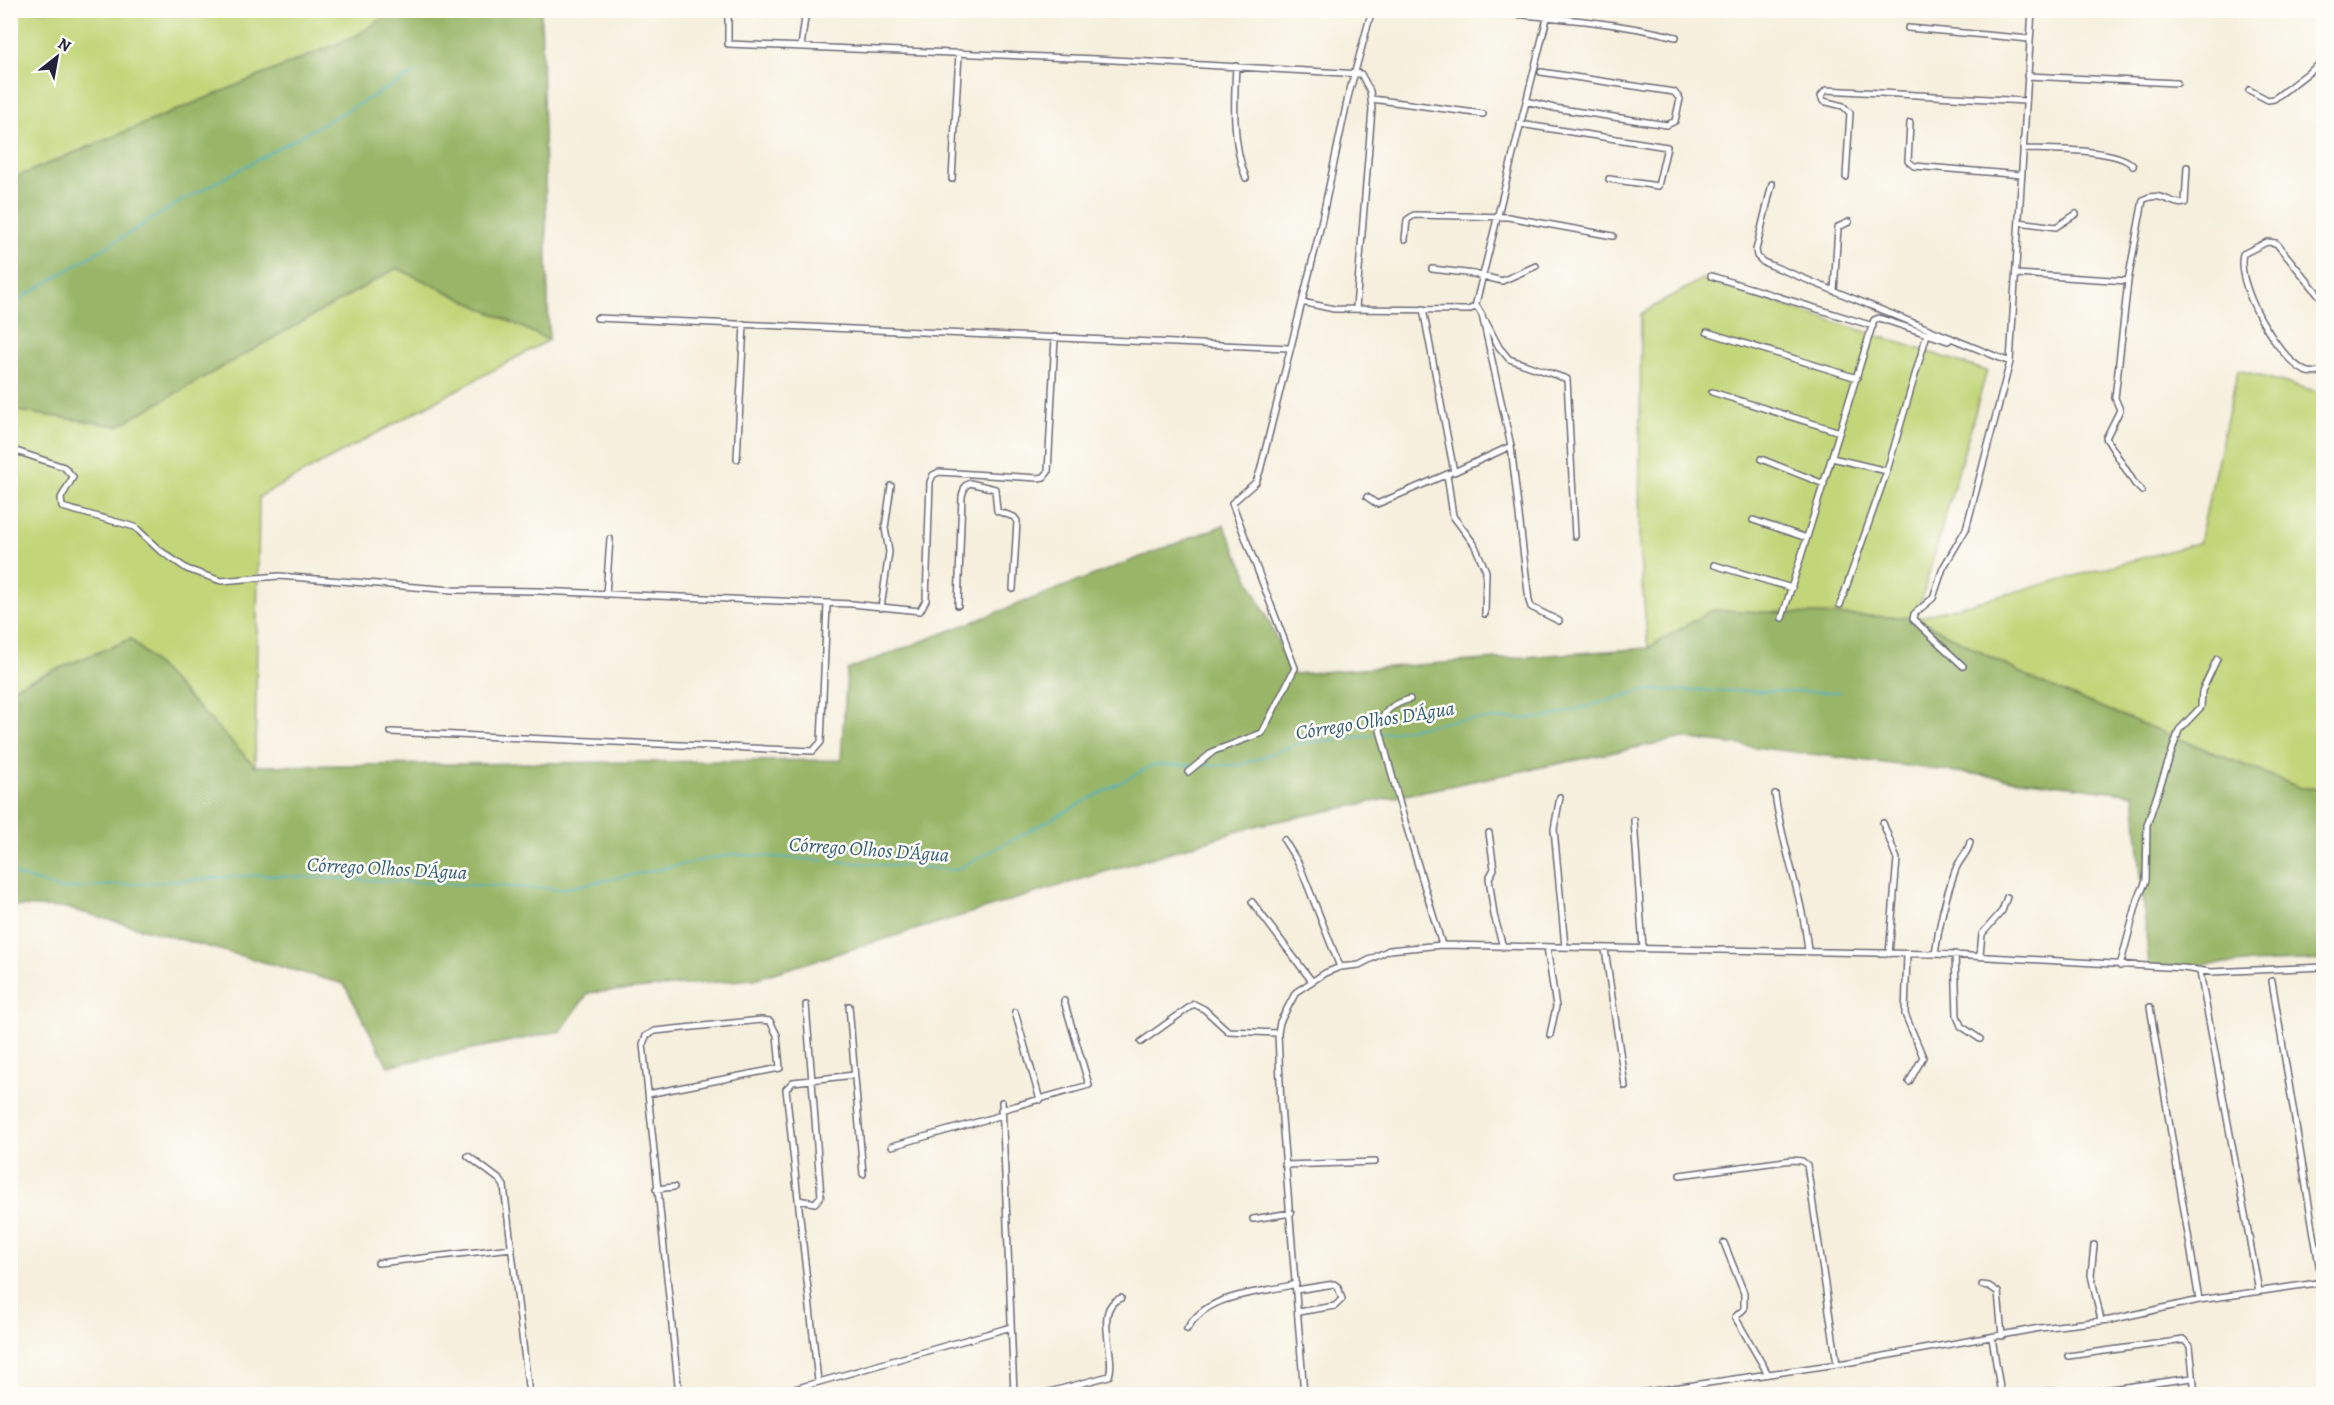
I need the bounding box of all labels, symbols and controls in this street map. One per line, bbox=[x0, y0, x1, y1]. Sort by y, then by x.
north arrow bbox=[27, 27, 87, 87]
text: N bbox=[54, 33, 75, 58]
water label: Córrego Olhos D'Água bbox=[1294, 695, 1456, 746]
water label: Córrego Olhos D'Água bbox=[788, 830, 950, 869]
water label: Córrego Olhos D'Água bbox=[306, 851, 468, 886]

